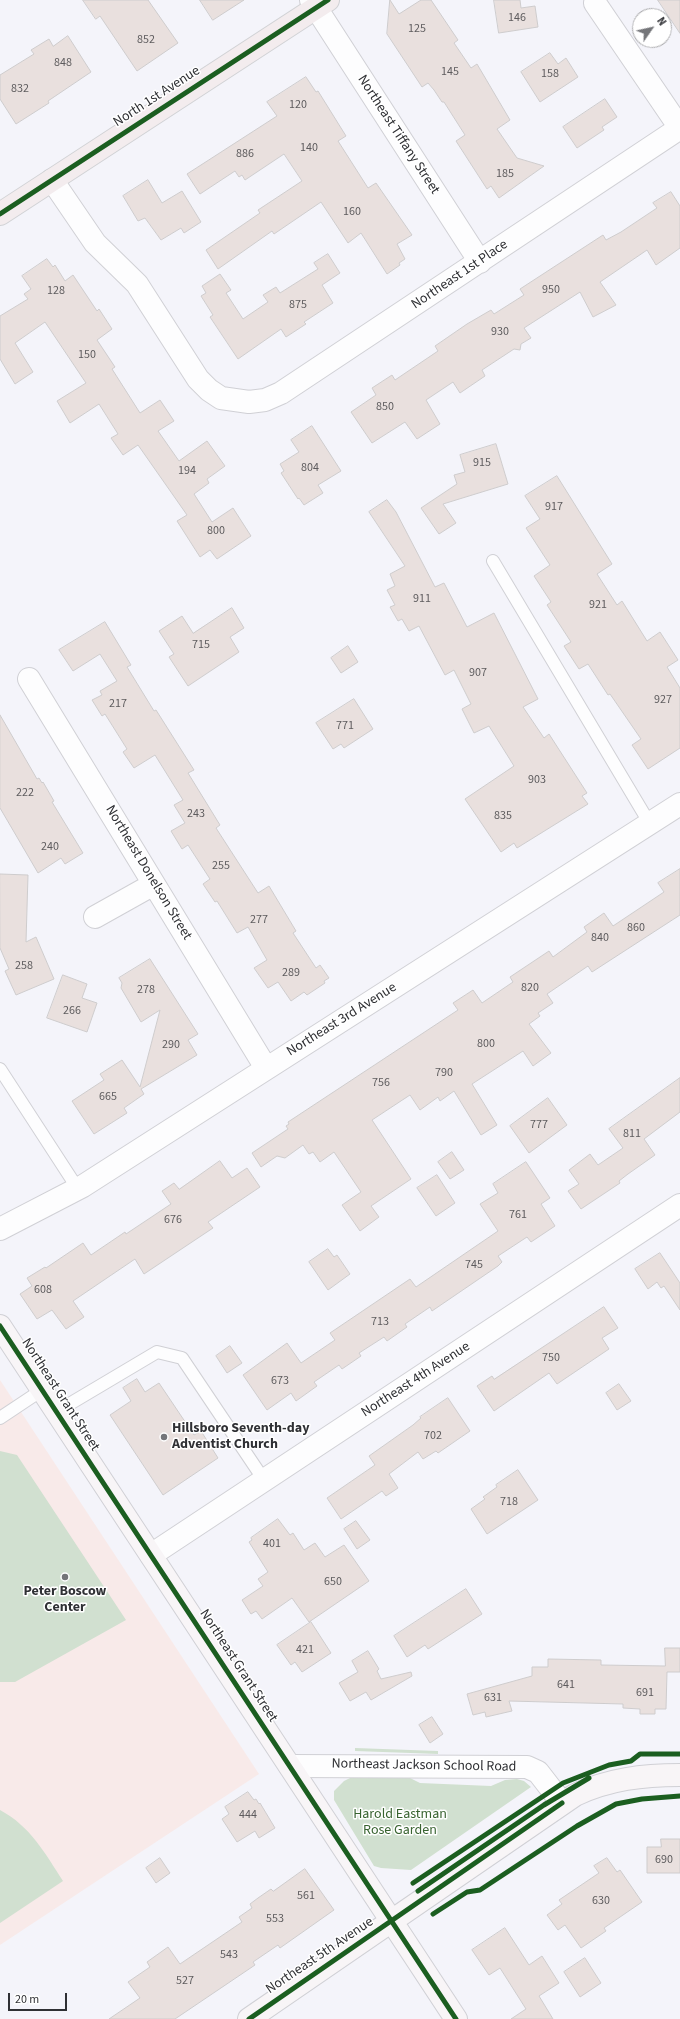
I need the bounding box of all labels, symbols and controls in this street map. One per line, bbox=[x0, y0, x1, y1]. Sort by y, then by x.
north arrow bbox=[632, 8, 672, 48]
house number: 146 bbox=[508, 11, 526, 25]
text: N bbox=[653, 14, 670, 29]
house number: 125 bbox=[408, 22, 426, 36]
house number: 852 bbox=[137, 33, 155, 47]
house number: 848 bbox=[54, 56, 72, 70]
street label: North 1st Avenue bbox=[111, 63, 203, 131]
house number: 145 bbox=[441, 65, 459, 79]
house number: 158 bbox=[541, 67, 559, 81]
street label: Northeast Tiffany Street bbox=[353, 72, 443, 198]
house number: 832 bbox=[11, 82, 29, 96]
house number: 120 bbox=[289, 98, 307, 112]
house number: 140 bbox=[300, 141, 318, 155]
house number: 886 bbox=[236, 147, 254, 161]
house number: 185 bbox=[496, 167, 514, 181]
house number: 160 bbox=[343, 205, 361, 219]
street label: Northeast 1st Place bbox=[409, 237, 511, 313]
house number: 950 bbox=[542, 283, 560, 297]
house number: 128 bbox=[47, 284, 65, 298]
house number: 875 bbox=[289, 298, 307, 312]
house number: 930 bbox=[491, 325, 509, 339]
house number: 150 bbox=[78, 348, 96, 362]
house number: 850 bbox=[376, 400, 394, 414]
house number: 915 bbox=[473, 456, 491, 470]
house number: 804 bbox=[301, 461, 319, 475]
house number: 194 bbox=[178, 464, 196, 478]
house number: 917 bbox=[545, 500, 563, 514]
house number: 800 bbox=[207, 524, 225, 538]
house number: 911 bbox=[413, 592, 431, 606]
house number: 921 bbox=[589, 598, 607, 612]
house number: 715 bbox=[192, 638, 210, 652]
house number: 907 bbox=[469, 666, 487, 680]
house number: 927 bbox=[654, 693, 672, 707]
house number: 217 bbox=[109, 697, 127, 711]
house number: 771 bbox=[336, 719, 354, 733]
house number: 903 bbox=[528, 773, 546, 787]
house number: 222 bbox=[16, 786, 34, 800]
street label: Northeast Donelson Street bbox=[101, 803, 195, 943]
house number: 243 bbox=[187, 807, 205, 821]
house number: 835 bbox=[494, 809, 512, 823]
house number: 240 bbox=[41, 840, 59, 854]
house number: 255 bbox=[212, 859, 230, 873]
house number: 277 bbox=[250, 913, 268, 927]
house number: 860 bbox=[627, 921, 645, 935]
house number: 840 bbox=[591, 931, 609, 945]
house number: 258 bbox=[15, 959, 33, 973]
house number: 289 bbox=[282, 966, 300, 980]
street label: Northeast 3rd Avenue bbox=[284, 979, 400, 1061]
house number: 820 bbox=[521, 981, 539, 995]
house number: 278 bbox=[137, 983, 155, 997]
house number: 266 bbox=[63, 1004, 81, 1018]
house number: 800 bbox=[477, 1037, 495, 1051]
house number: 290 bbox=[162, 1038, 180, 1052]
house number: 790 bbox=[435, 1066, 453, 1080]
house number: 756 bbox=[372, 1076, 390, 1090]
house number: 665 bbox=[99, 1090, 117, 1104]
house number: 777 bbox=[530, 1118, 548, 1132]
house number: 811 bbox=[623, 1127, 641, 1141]
house number: 761 bbox=[509, 1208, 527, 1222]
house number: 676 bbox=[164, 1213, 182, 1227]
house number: 745 bbox=[465, 1258, 483, 1272]
house number: 608 bbox=[34, 1283, 52, 1297]
house number: 713 bbox=[371, 1315, 389, 1329]
street label: Northeast Grant Street bbox=[17, 1335, 103, 1455]
street label: Northeast 4th Avenue bbox=[359, 1339, 473, 1421]
house number: 750 bbox=[542, 1351, 560, 1365]
house number: 673 bbox=[271, 1374, 289, 1388]
place label: Hillsboro Seventh-day Adventist Church bbox=[172, 1421, 309, 1454]
house number: 702 bbox=[424, 1429, 442, 1443]
marker: Hillsboro Seventh-day Adventist Church bbox=[159, 1432, 169, 1442]
house number: 718 bbox=[500, 1495, 518, 1509]
house number: 401 bbox=[263, 1537, 281, 1551]
marker: Peter Boscow Center bbox=[60, 1572, 70, 1582]
house number: 650 bbox=[324, 1575, 342, 1589]
place label: Peter Boscow Center bbox=[24, 1584, 106, 1616]
street label: Northeast Grant Street bbox=[195, 1606, 281, 1726]
house number: 421 bbox=[296, 1643, 314, 1657]
house number: 641 bbox=[557, 1678, 575, 1692]
house number: 691 bbox=[636, 1686, 654, 1700]
house number: 631 bbox=[484, 1691, 502, 1705]
street label: Northeast Jackson School Road bbox=[331, 1756, 517, 1776]
park label: Harold Eastman Rose Garden bbox=[353, 1807, 447, 1840]
house number: 444 bbox=[239, 1808, 257, 1822]
house number: 690 bbox=[655, 1853, 673, 1867]
house number: 561 bbox=[297, 1889, 315, 1903]
house number: 630 bbox=[592, 1894, 610, 1908]
house number: 553 bbox=[266, 1912, 284, 1926]
street label: Northeast 5th Avenue bbox=[263, 1914, 377, 1998]
house number: 543 bbox=[220, 1948, 238, 1962]
house number: 527 bbox=[176, 1974, 194, 1988]
scale bar bbox=[10, 1985, 69, 2011]
text: 20 m bbox=[15, 1991, 39, 2008]

